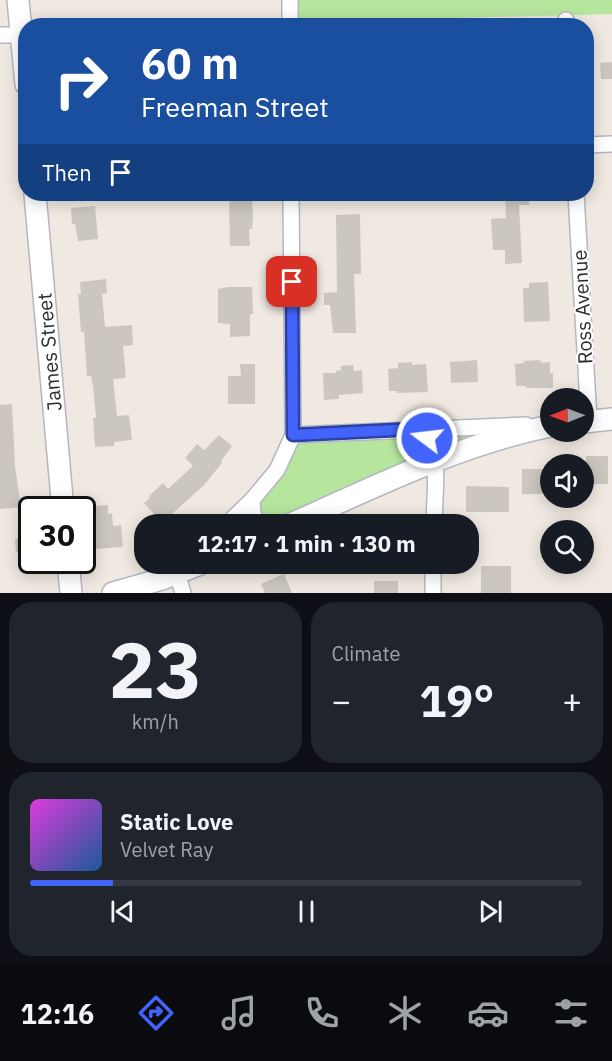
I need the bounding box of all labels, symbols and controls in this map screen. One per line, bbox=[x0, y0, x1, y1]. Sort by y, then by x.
text: 60 m bbox=[141, 36, 239, 91]
icon: right bbox=[42, 42, 120, 120]
text: Freeman Street bbox=[141, 89, 329, 124]
icon: arrive bbox=[104, 156, 137, 189]
text: Then bbox=[42, 158, 92, 187]
street label: Ross Avenue bbox=[566, 249, 598, 365]
pin bbox=[266, 256, 317, 307]
icon: arrive bbox=[275, 265, 308, 298]
street label: James Street bbox=[30, 292, 68, 412]
north arrow bbox=[540, 388, 594, 442]
map controls bbox=[540, 388, 594, 574]
position arrow bbox=[395, 406, 459, 470]
button: sound bbox=[540, 454, 594, 508]
speed limit sign: 30 bbox=[18, 496, 96, 574]
button: search bbox=[540, 520, 594, 574]
text: 12:17 · 1 min · 130 m bbox=[197, 529, 416, 558]
text: 23 bbox=[108, 618, 202, 719]
text: Climate bbox=[332, 640, 400, 667]
text: 19° bbox=[419, 671, 494, 729]
text: − bbox=[332, 679, 351, 722]
text: + bbox=[562, 679, 582, 722]
text: km/h bbox=[132, 708, 179, 735]
text: Static Love bbox=[120, 807, 233, 836]
text: Velvet Ray bbox=[120, 836, 213, 863]
icon: previous bbox=[106, 895, 139, 928]
icon: pause bbox=[290, 895, 323, 928]
icon: next bbox=[474, 895, 507, 928]
icon: directions bbox=[135, 992, 177, 1034]
icon: music bbox=[218, 992, 260, 1034]
icon: phone bbox=[301, 992, 343, 1034]
icon: climate bbox=[384, 992, 426, 1034]
icon: car bbox=[467, 992, 509, 1034]
icon: filters bbox=[550, 992, 592, 1034]
text: 12:16 bbox=[20, 996, 94, 1031]

